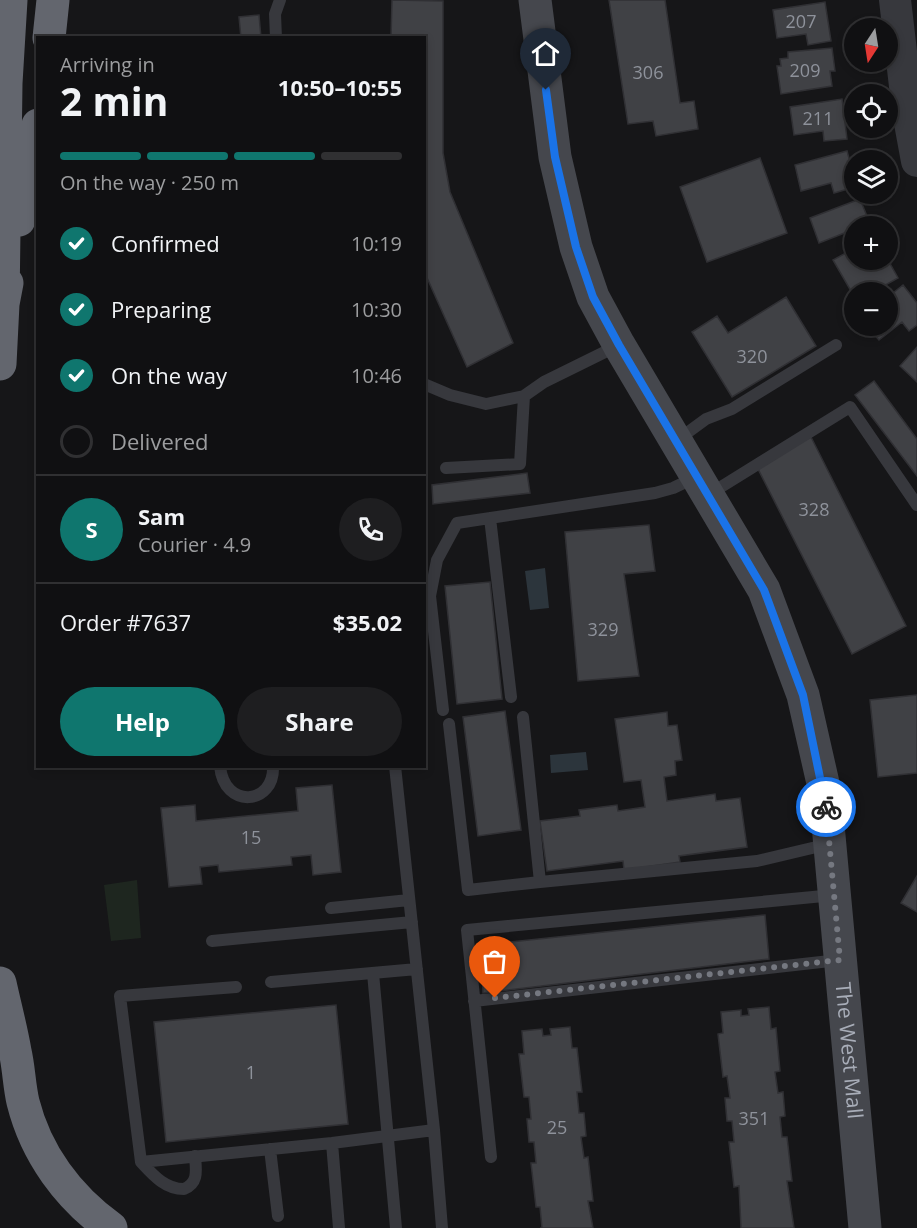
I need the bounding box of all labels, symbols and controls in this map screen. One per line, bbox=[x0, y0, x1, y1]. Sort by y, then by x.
house number: 207 bbox=[786, 9, 816, 33]
north arrow bbox=[844, 18, 898, 72]
map controls bbox=[844, 18, 898, 336]
pin bbox=[520, 28, 571, 90]
icon: home bbox=[529, 37, 562, 70]
text: Arriving in bbox=[60, 51, 155, 78]
house number: 209 bbox=[790, 58, 820, 82]
house number: 306 bbox=[633, 60, 663, 84]
text: 10:50–10:55 bbox=[278, 72, 402, 102]
text: 2 min bbox=[60, 74, 168, 127]
button: locate bbox=[844, 84, 898, 138]
house number: 211 bbox=[803, 106, 833, 130]
button: layers bbox=[844, 150, 898, 204]
text: On the way · 250 m bbox=[60, 169, 239, 196]
button: + bbox=[844, 216, 898, 270]
icon: check bbox=[60, 227, 93, 260]
text: Confirmed bbox=[111, 228, 220, 258]
text: 10:19 bbox=[351, 230, 402, 257]
button: − bbox=[844, 282, 898, 336]
icon: check bbox=[60, 293, 93, 326]
text: Preparing bbox=[111, 294, 211, 324]
text: 10:30 bbox=[351, 296, 402, 323]
house number: 320 bbox=[737, 344, 767, 368]
icon: check bbox=[60, 359, 93, 392]
text: On the way bbox=[111, 360, 227, 390]
text: 10:46 bbox=[351, 362, 402, 389]
text: Delivered bbox=[111, 426, 209, 456]
house number: 328 bbox=[799, 497, 829, 521]
button: phone bbox=[339, 498, 402, 561]
text: Sam bbox=[138, 501, 185, 531]
text: S bbox=[85, 514, 98, 544]
text: Courier · 4.9 bbox=[138, 531, 251, 558]
text: Order #7637 bbox=[60, 607, 191, 637]
text: $35.02 bbox=[333, 607, 402, 637]
house number: 329 bbox=[588, 617, 618, 641]
button: Help bbox=[60, 687, 225, 756]
button: Share bbox=[237, 687, 402, 756]
courier bbox=[796, 777, 856, 837]
icon: bike bbox=[810, 791, 843, 824]
house number: 15 bbox=[241, 825, 261, 849]
pin bbox=[469, 936, 520, 998]
icon: bag bbox=[478, 945, 511, 978]
street label: The West Mall bbox=[830, 981, 870, 1120]
house number: 1 bbox=[246, 1060, 256, 1084]
house number: 351 bbox=[739, 1106, 769, 1130]
house number: 25 bbox=[547, 1115, 567, 1139]

